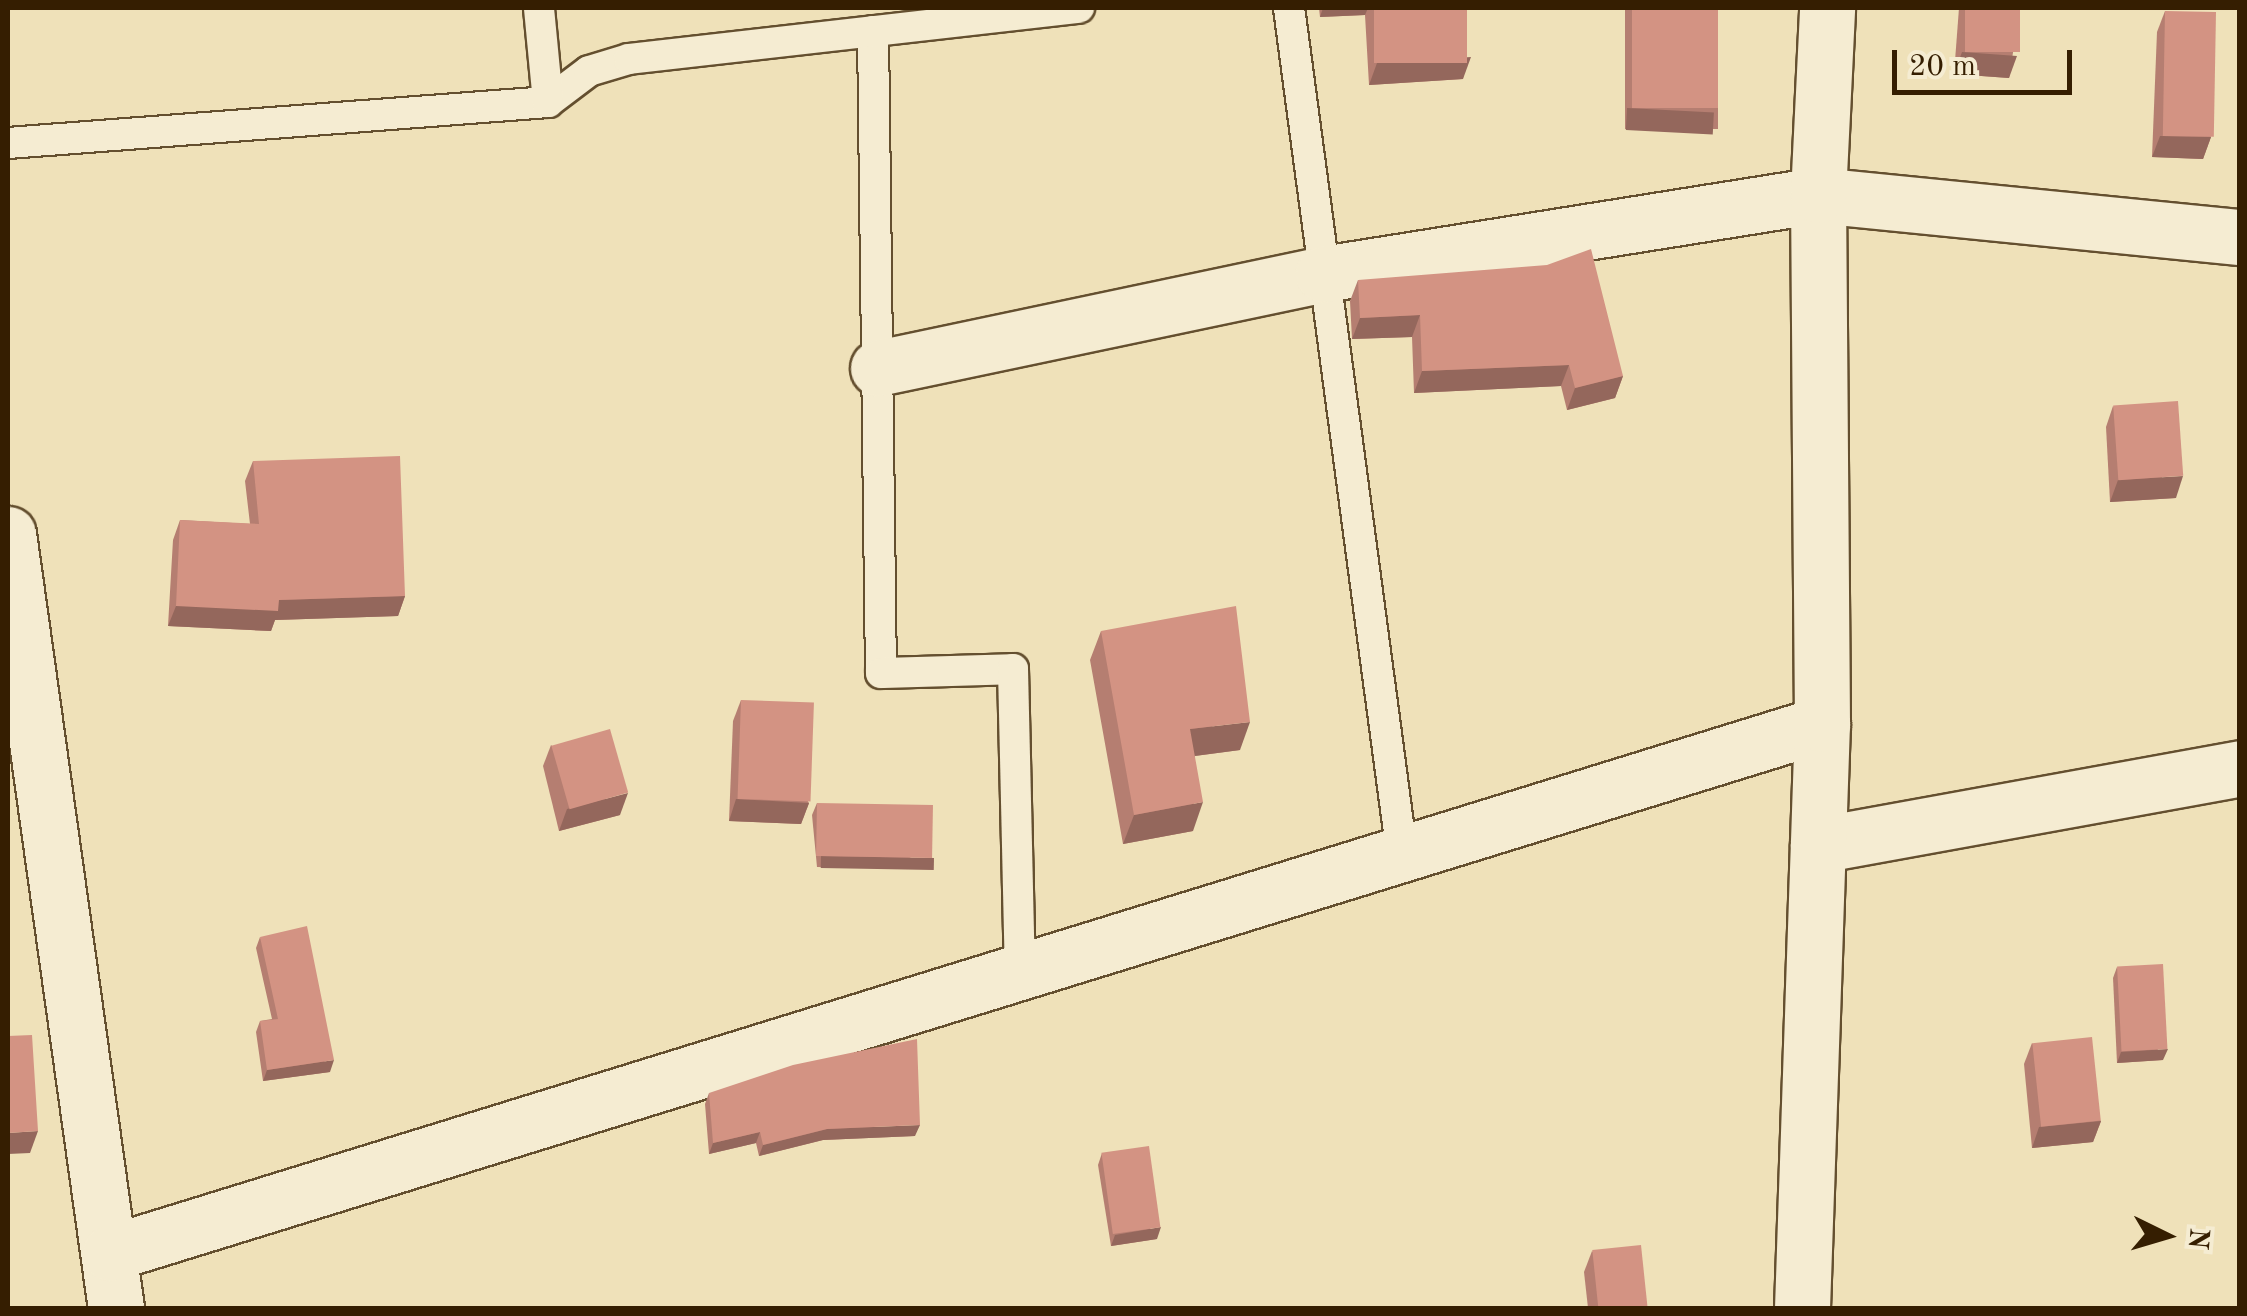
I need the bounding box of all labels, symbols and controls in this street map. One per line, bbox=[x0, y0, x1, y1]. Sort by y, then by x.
scale bar bbox=[1897, 30, 2077, 92]
text: 20 m bbox=[1909, 52, 1976, 82]
north arrow bbox=[2117, 1186, 2217, 1286]
text: N bbox=[2182, 1227, 2212, 1250]

